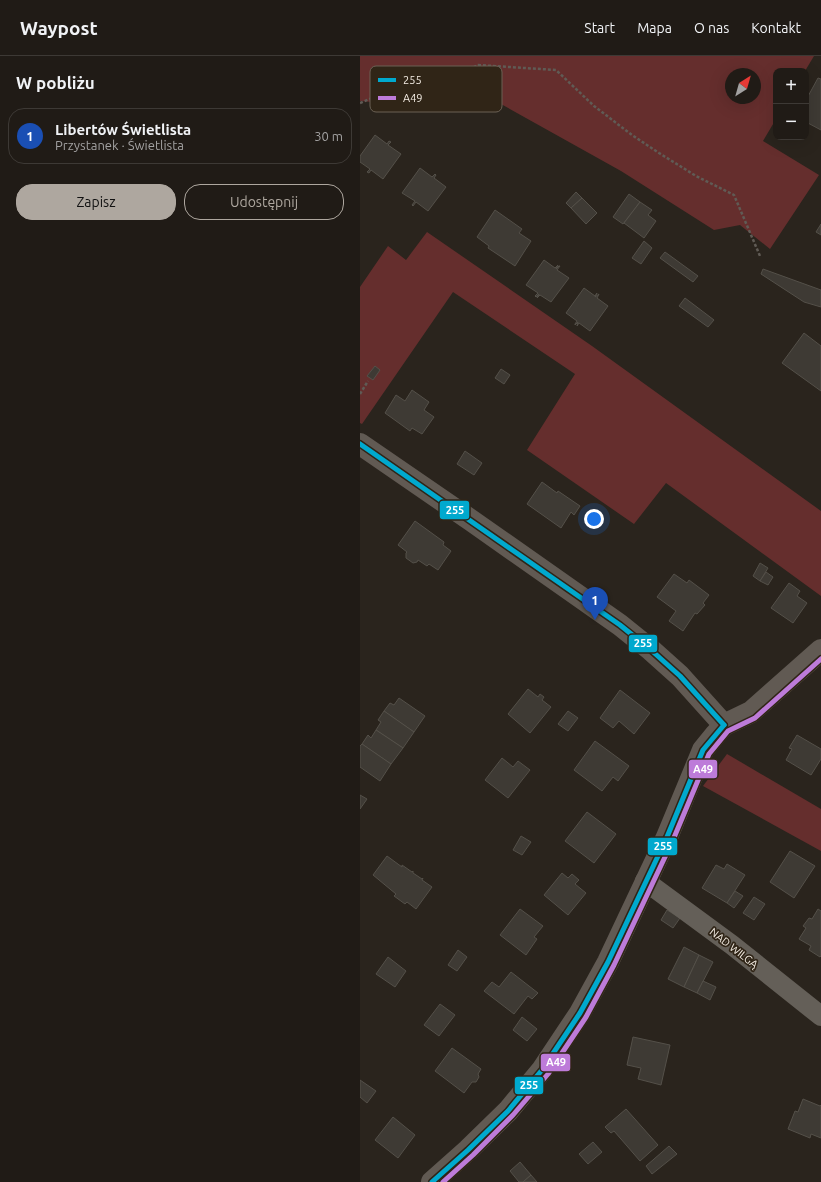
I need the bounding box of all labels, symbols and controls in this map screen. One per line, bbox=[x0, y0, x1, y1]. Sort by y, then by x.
text: Waypost bbox=[20, 17, 98, 39]
text: Start bbox=[584, 20, 615, 36]
text: Mapa bbox=[637, 20, 672, 36]
text: O nas bbox=[694, 20, 729, 36]
text: Kontakt bbox=[751, 20, 801, 36]
legend bbox=[370, 66, 502, 112]
north arrow bbox=[725, 68, 761, 104]
map controls bbox=[773, 68, 809, 140]
button: + bbox=[773, 68, 809, 104]
text: W pobliżu bbox=[16, 73, 95, 92]
text: 255 bbox=[403, 74, 422, 86]
text: A49 bbox=[403, 92, 423, 104]
button: − bbox=[773, 104, 809, 140]
text: Libertów Świetlista bbox=[55, 121, 191, 138]
text: 1 bbox=[26, 129, 34, 143]
text: 30 m bbox=[314, 129, 343, 143]
text: Przystanek · Świetlista bbox=[55, 138, 184, 152]
button: Zapisz bbox=[16, 184, 176, 220]
button: Udostępnij bbox=[184, 184, 344, 220]
line badge: 255 bbox=[439, 500, 470, 520]
text: 255 bbox=[446, 504, 464, 516]
your location bbox=[584, 509, 604, 529]
pin: 1 bbox=[582, 587, 608, 620]
line badge: 255 bbox=[628, 634, 658, 653]
text: 255 bbox=[634, 637, 652, 649]
line badge: A49 bbox=[688, 759, 718, 779]
text: A49 bbox=[693, 763, 713, 775]
line badge: 255 bbox=[647, 837, 678, 856]
text: 255 bbox=[654, 840, 672, 852]
street label: NAD WILGĄ bbox=[707, 925, 761, 971]
line badge: A49 bbox=[540, 1053, 571, 1072]
text: A49 bbox=[546, 1056, 566, 1068]
line badge: 255 bbox=[514, 1076, 544, 1095]
text: 255 bbox=[520, 1079, 538, 1091]

